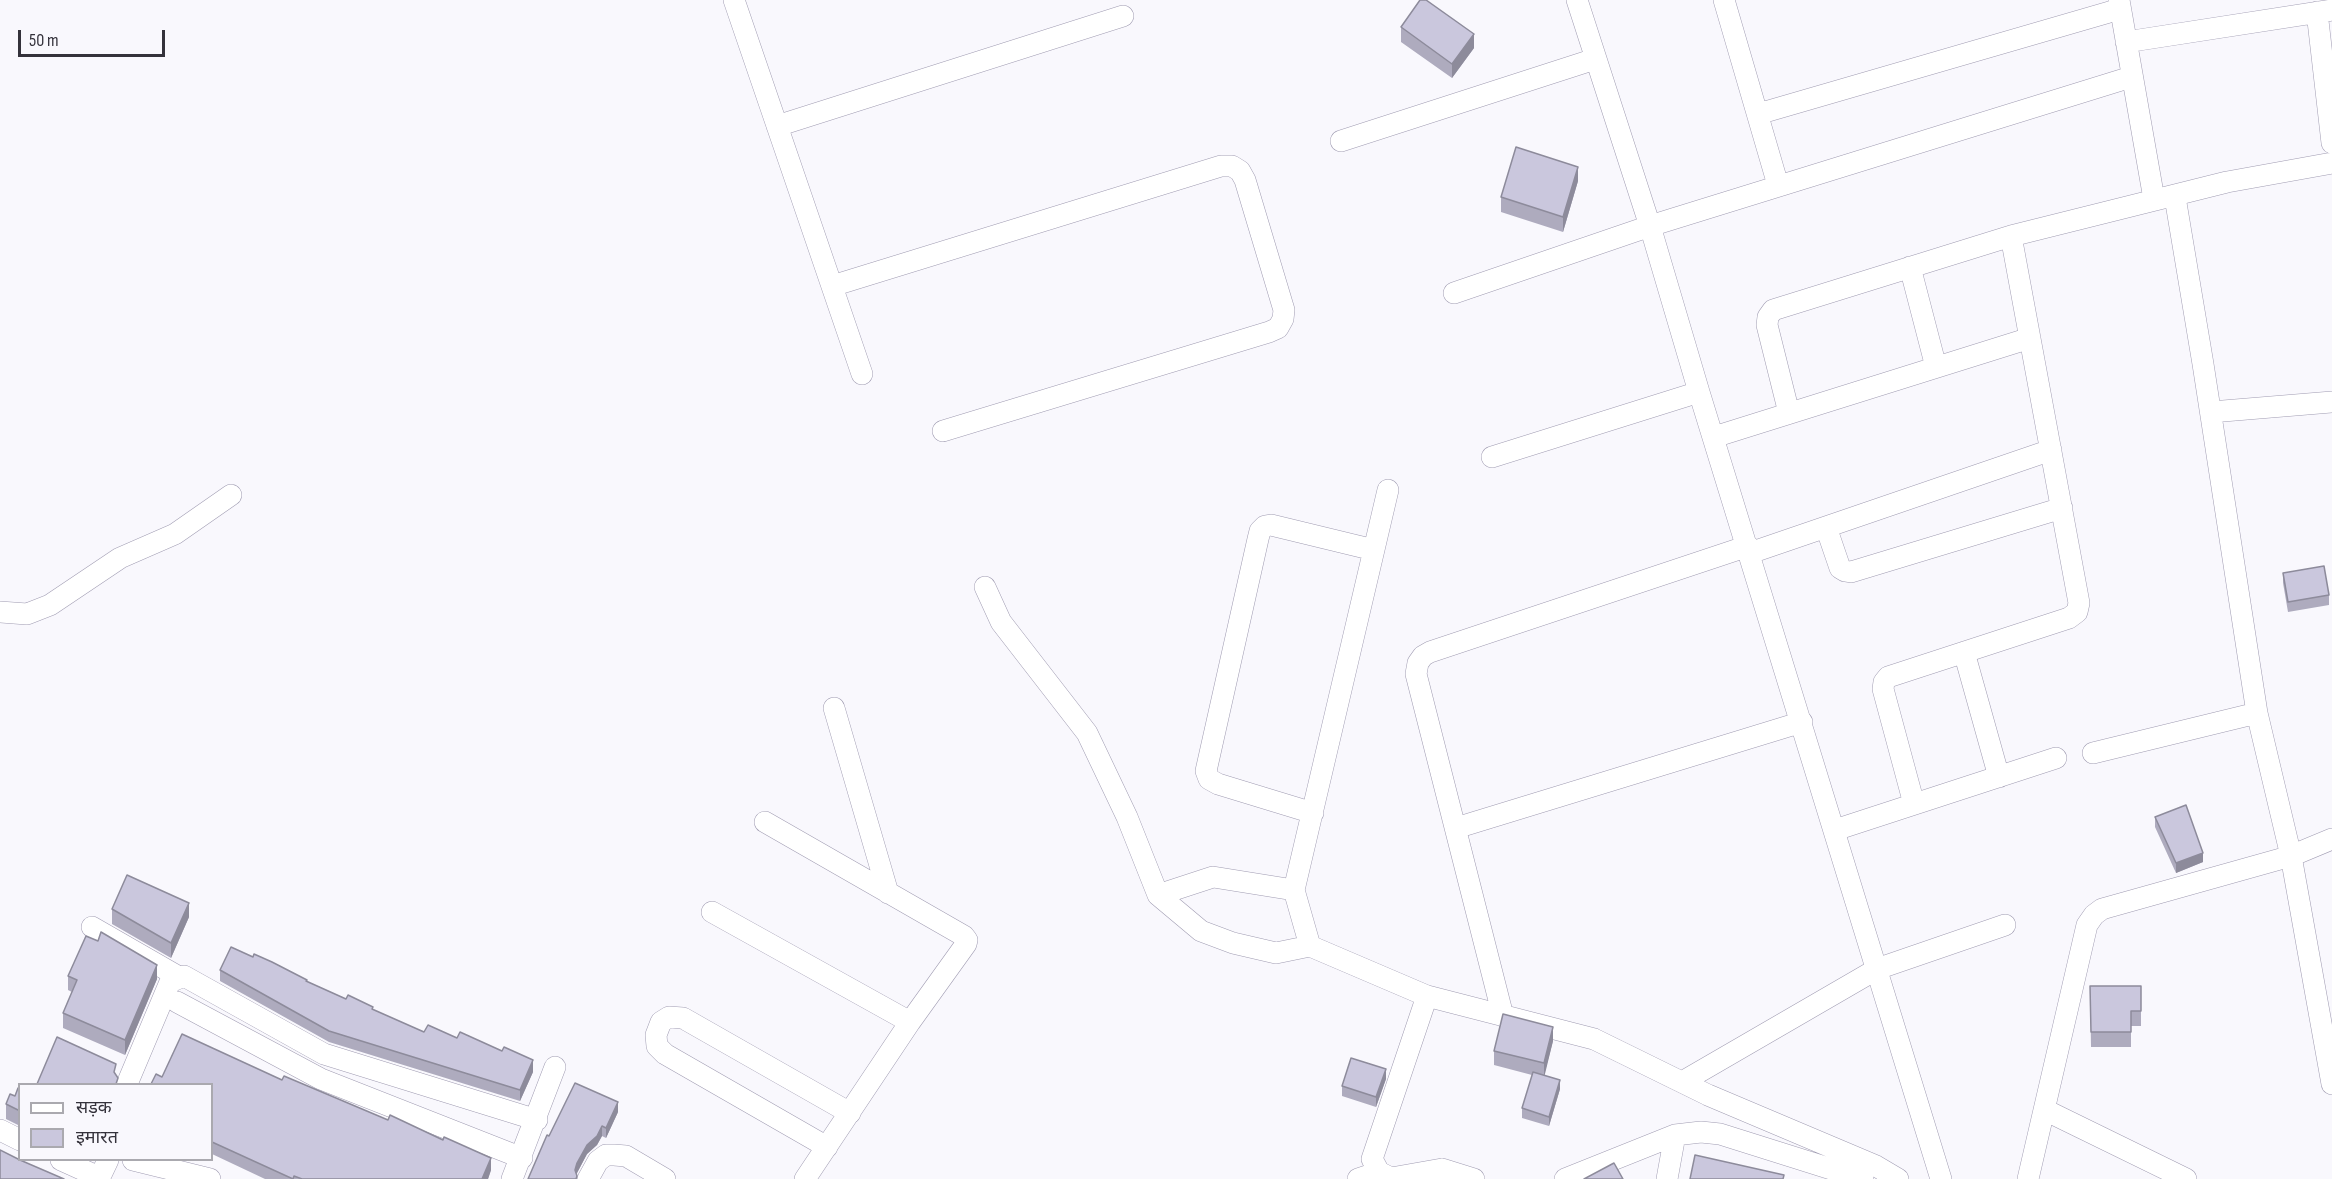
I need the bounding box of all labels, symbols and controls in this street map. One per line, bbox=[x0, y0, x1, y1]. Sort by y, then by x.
scale bar bbox=[21, 18, 168, 56]
text: 50 m bbox=[29, 30, 59, 51]
legend bbox=[18, 1083, 213, 1161]
text: सड़क bbox=[76, 1097, 112, 1118]
text: इमारत bbox=[76, 1127, 118, 1148]

